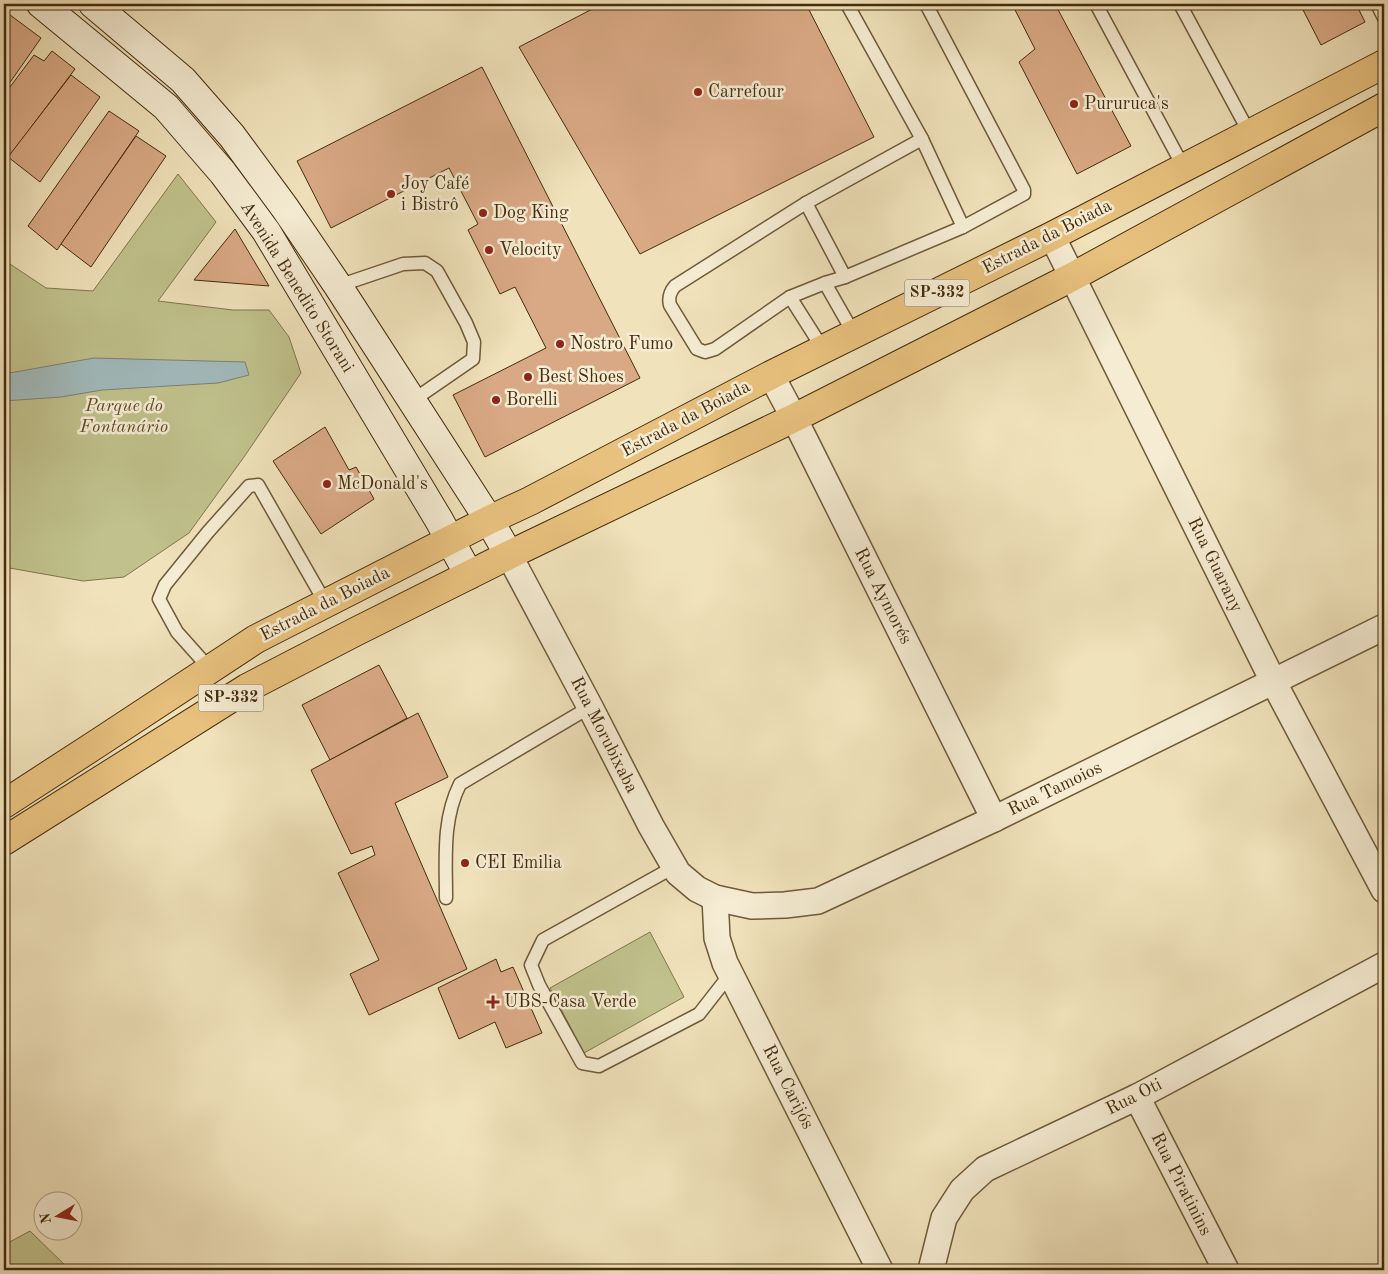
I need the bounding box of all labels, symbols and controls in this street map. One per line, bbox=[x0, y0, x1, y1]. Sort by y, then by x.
place label: Carrefour bbox=[708, 83, 784, 101]
marker: Carrefour bbox=[692, 86, 704, 98]
place label: Pururuca's bbox=[1084, 95, 1169, 113]
marker: Pururuca's bbox=[1068, 98, 1080, 110]
place label: Joy Café i Bistrô bbox=[401, 175, 469, 214]
marker: Joy Café i Bistrô bbox=[385, 188, 397, 200]
street label: Estrada da Boiada bbox=[979, 197, 1115, 277]
street label: Avenida Benedito Storani bbox=[237, 198, 357, 376]
place label: Dog King bbox=[493, 204, 569, 222]
marker: Dog King bbox=[477, 207, 489, 219]
place label: Velocity bbox=[499, 241, 562, 259]
marker: Velocity bbox=[483, 244, 495, 256]
road number: SP-332 bbox=[904, 280, 970, 306]
place label: Nostro Fumo bbox=[570, 335, 673, 353]
marker: Nostro Fumo bbox=[554, 338, 566, 350]
place label: Best Shoes bbox=[538, 368, 624, 386]
marker: Best Shoes bbox=[522, 371, 534, 383]
street label: Estrada da Boiada bbox=[619, 377, 753, 460]
place label: Borelli bbox=[506, 391, 558, 409]
marker: Borelli bbox=[490, 394, 502, 406]
park label: Parque do Fontanário bbox=[79, 397, 168, 436]
place label: McDonald's bbox=[337, 475, 428, 493]
marker: McDonald's bbox=[321, 478, 333, 490]
street label: Rua Guarany bbox=[1184, 515, 1246, 616]
street label: Rua Aymorés bbox=[851, 545, 915, 647]
street label: Estrada da Boiada bbox=[257, 564, 393, 644]
street label: Rua Morubixaba bbox=[567, 674, 641, 796]
road number: SP-332 bbox=[198, 684, 264, 711]
street label: Rua Tamoios bbox=[1005, 758, 1105, 819]
place label: CEI Emilia bbox=[475, 854, 562, 872]
marker: CEI Emilia bbox=[459, 857, 471, 869]
place label: UBS-Casa Verde bbox=[504, 993, 636, 1011]
marker: UBS-Casa Verde bbox=[486, 995, 500, 1009]
street label: Rua Carijós bbox=[759, 1042, 817, 1132]
street label: Rua Oti bbox=[1103, 1075, 1165, 1119]
street label: Rua Piratinins bbox=[1147, 1130, 1215, 1239]
north arrow bbox=[32, 1192, 82, 1242]
text: N bbox=[38, 1211, 54, 1225]

